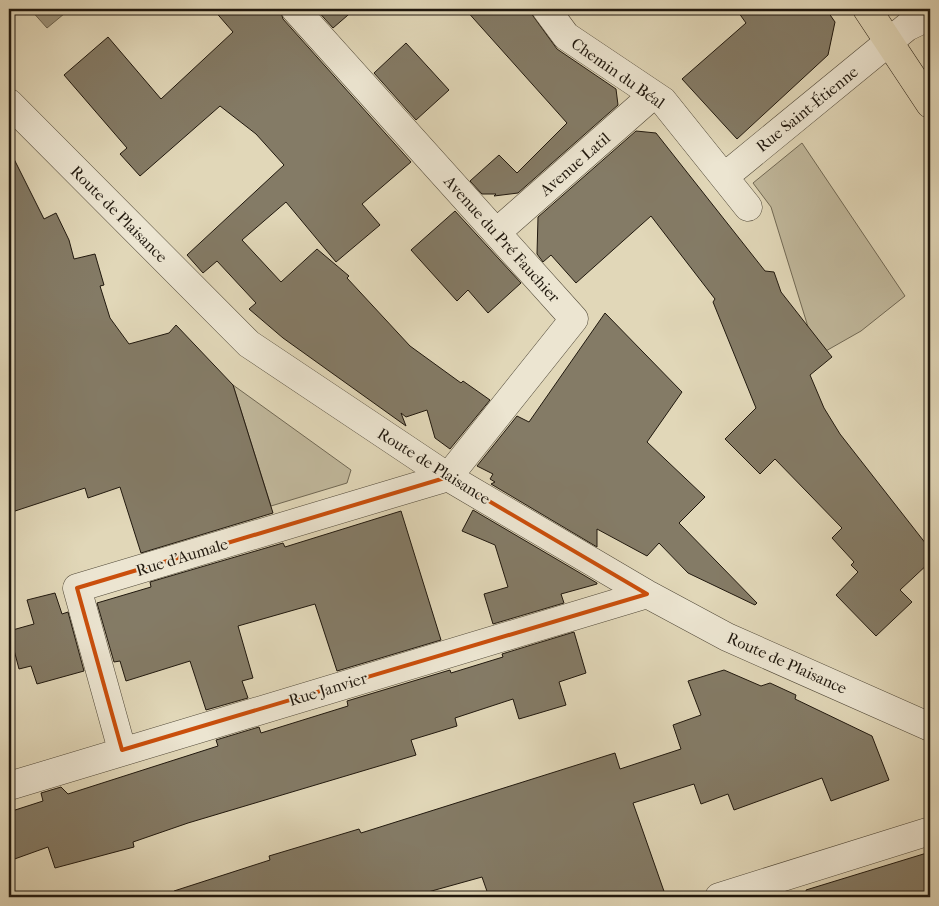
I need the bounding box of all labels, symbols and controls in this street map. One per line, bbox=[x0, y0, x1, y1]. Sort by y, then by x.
street label: Chemin du Béal bbox=[568, 34, 669, 113]
street label: Rue Saint-Étienne bbox=[752, 61, 862, 156]
street label: Avenue Latil bbox=[535, 128, 615, 200]
street label: Route de Plaisance bbox=[67, 162, 171, 266]
street label: Avenue du Pré Fauchier bbox=[439, 171, 564, 306]
street label: Route de Plaisance bbox=[374, 424, 494, 508]
street label: Rue d'Aumale bbox=[134, 534, 230, 580]
street label: Route de Plaisance bbox=[724, 628, 850, 698]
street label: Rue Janvier bbox=[286, 668, 370, 710]

